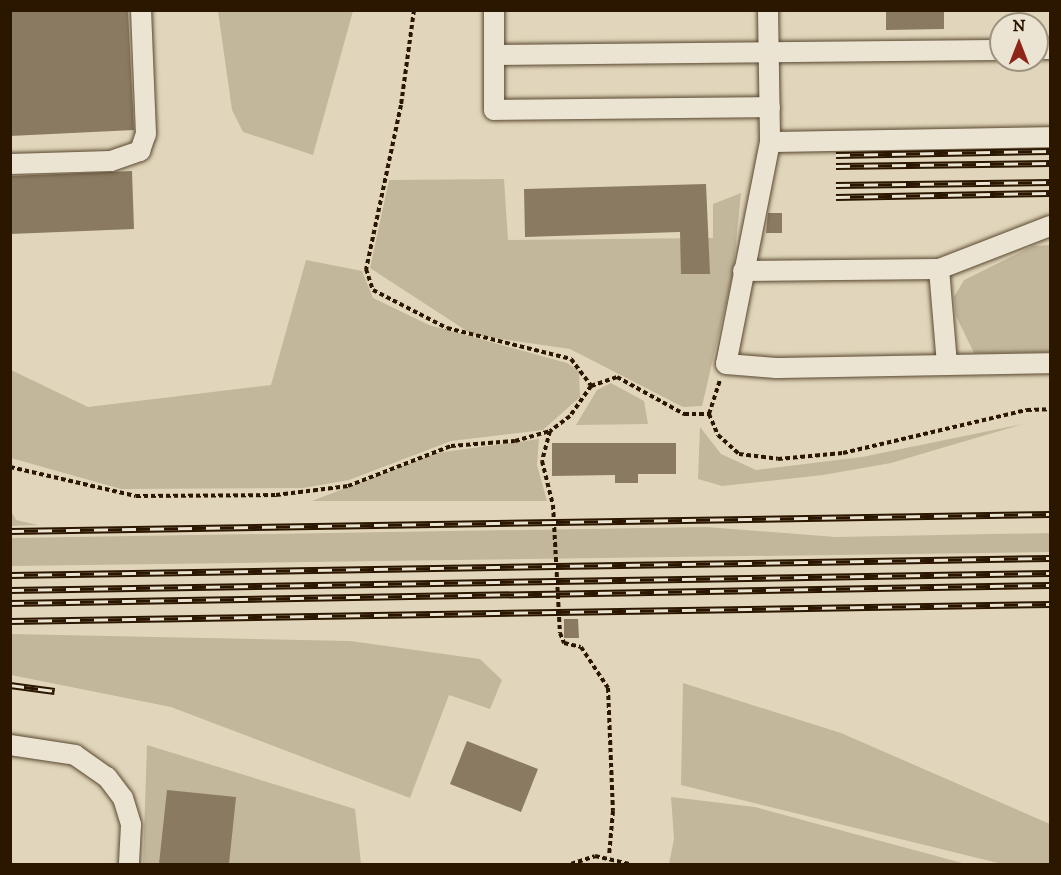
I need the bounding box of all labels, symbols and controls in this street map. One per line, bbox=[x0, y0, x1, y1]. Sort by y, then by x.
north arrow bbox=[989, 12, 1049, 72]
text: N bbox=[1012, 16, 1026, 36]

